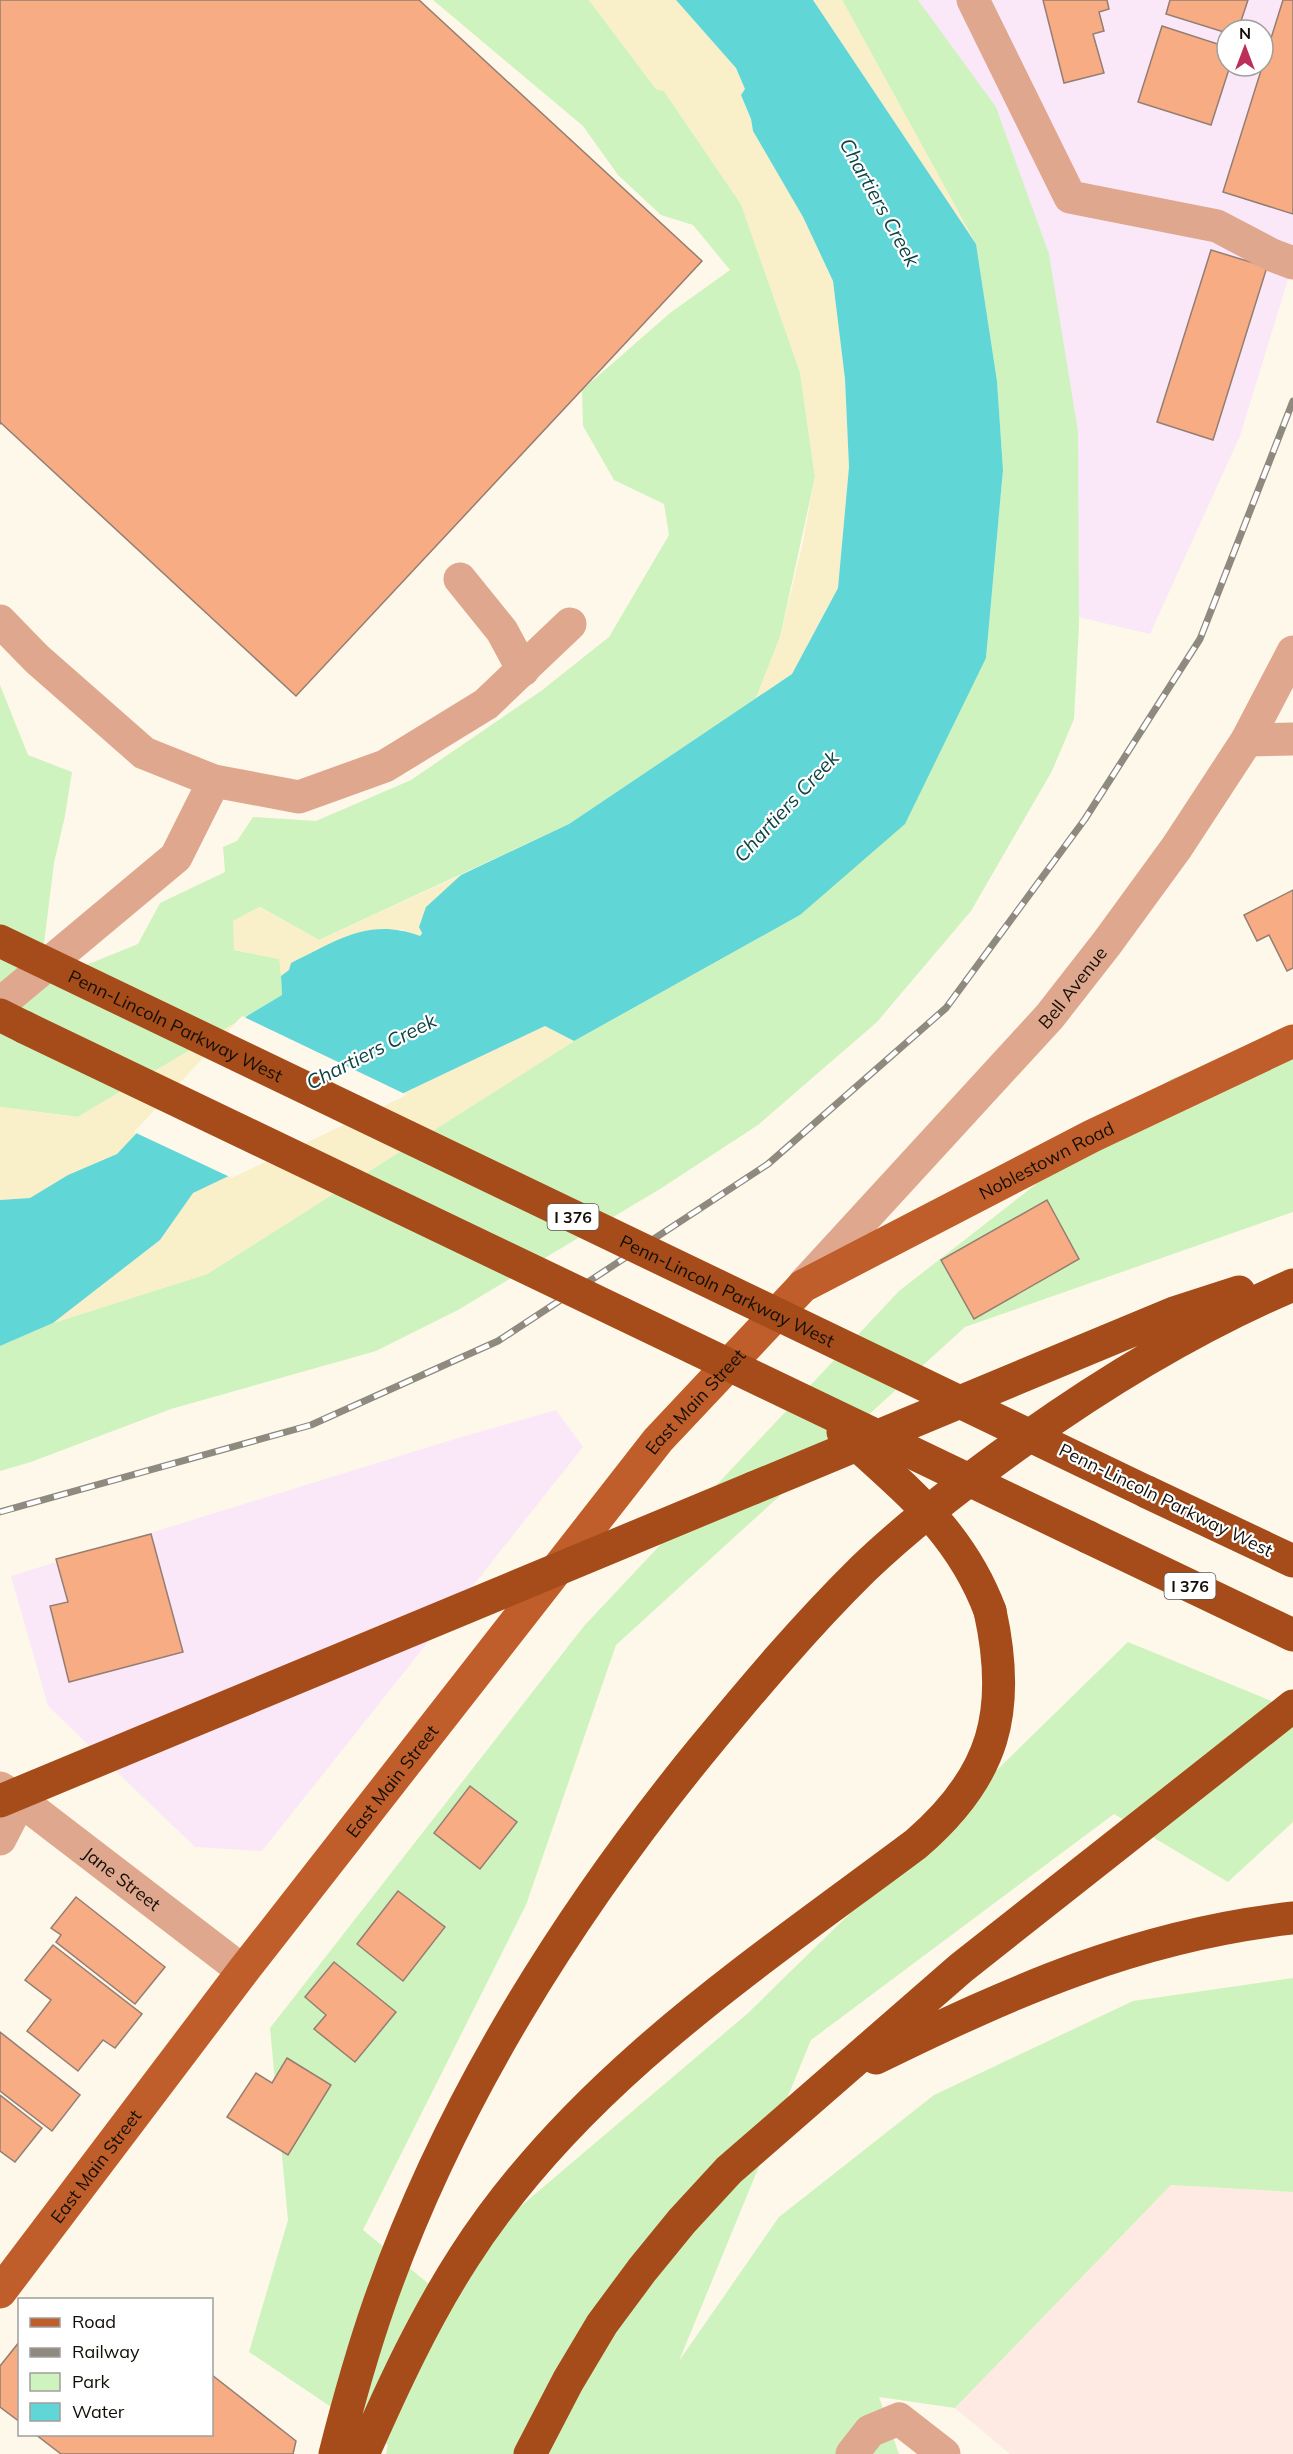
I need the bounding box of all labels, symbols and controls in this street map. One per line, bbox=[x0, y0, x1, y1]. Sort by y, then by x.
north arrow bbox=[1215, 18, 1275, 78]
text: N bbox=[1239, 23, 1251, 43]
water label: Chartiers Creek bbox=[834, 133, 926, 271]
water label: Chartiers Creek bbox=[728, 745, 844, 867]
street label: Bell Avenue bbox=[1033, 942, 1112, 1033]
street label: Penn-Lincoln Parkway West bbox=[65, 964, 287, 1087]
water label: Chartiers Creek bbox=[302, 1007, 441, 1095]
street label: Noblestown Road bbox=[975, 1116, 1118, 1204]
road number: I 376 bbox=[548, 1204, 598, 1230]
street label: Penn-Lincoln Parkway West bbox=[616, 1229, 838, 1352]
street label: East Main Street bbox=[640, 1343, 750, 1459]
street label: Penn-Lincoln Parkway West bbox=[1055, 1438, 1277, 1562]
road number: I 376 bbox=[1164, 1573, 1216, 1599]
street label: East Main Street bbox=[340, 1720, 443, 1842]
street label: Jane Street bbox=[79, 1841, 165, 1915]
street label: East Main Street bbox=[45, 2105, 146, 2227]
legend bbox=[18, 2298, 213, 2436]
text: Road bbox=[72, 2310, 116, 2333]
text: Railway bbox=[72, 2340, 140, 2363]
text: Park bbox=[72, 2370, 111, 2393]
text: Water bbox=[72, 2400, 125, 2423]

